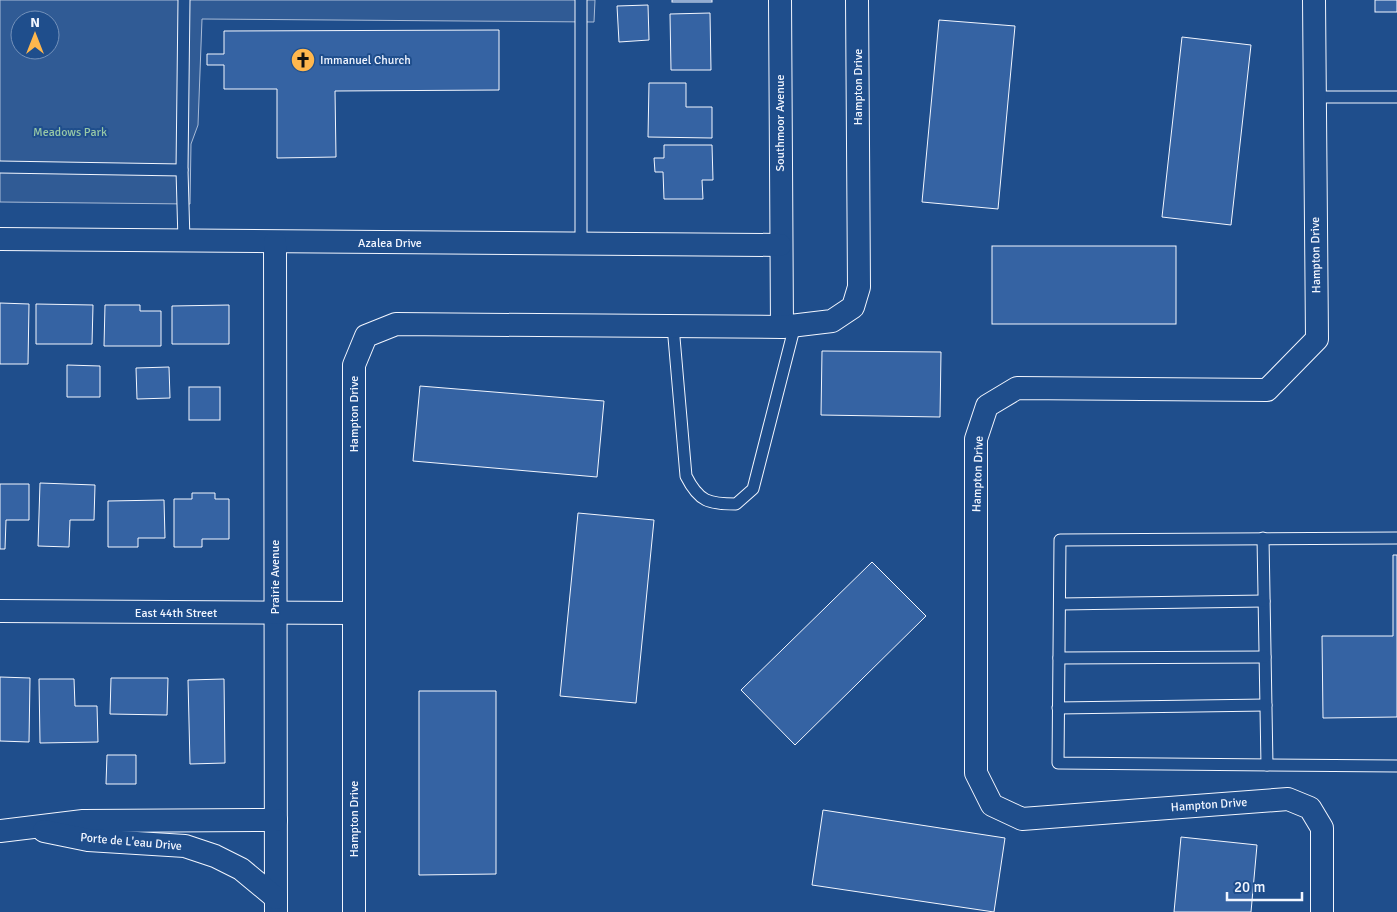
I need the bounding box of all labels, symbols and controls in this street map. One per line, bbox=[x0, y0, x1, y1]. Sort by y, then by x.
north arrow bbox=[10, 10, 60, 60]
text: N bbox=[30, 14, 40, 31]
church icon: Immanuel Church bbox=[290, 47, 316, 73]
street label: Hampton Drive bbox=[851, 49, 866, 125]
place label: Immanuel Church bbox=[320, 53, 411, 68]
street label: Southmoor Avenue bbox=[773, 75, 788, 171]
park label: Meadows Park bbox=[33, 125, 107, 140]
street label: Hampton Drive bbox=[1308, 217, 1324, 293]
street label: Azalea Drive bbox=[358, 236, 422, 251]
street label: Hampton Drive bbox=[347, 376, 362, 452]
street label: Hampton Drive bbox=[969, 436, 987, 512]
street label: Prairie Avenue bbox=[268, 540, 283, 614]
street label: East 44th Street bbox=[135, 606, 217, 621]
street label: Hampton Drive bbox=[347, 781, 362, 857]
street label: Hampton Drive bbox=[1170, 795, 1248, 815]
street label: Porte de L'eau Drive bbox=[80, 830, 182, 854]
scale bar bbox=[1227, 870, 1302, 902]
text: 20 m bbox=[1234, 878, 1265, 896]

